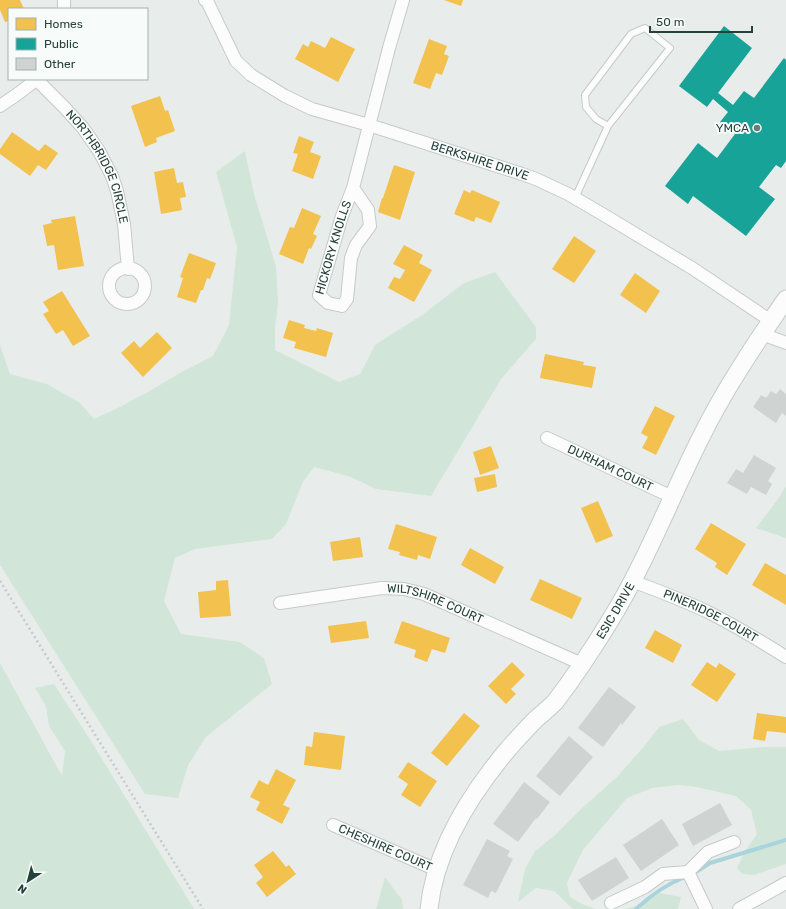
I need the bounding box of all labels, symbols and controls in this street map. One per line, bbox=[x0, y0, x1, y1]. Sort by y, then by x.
legend bbox=[8, 8, 148, 80]
scale bar bbox=[650, 8, 752, 34]
text: 50 m bbox=[656, 15, 684, 29]
text: Homes bbox=[44, 17, 83, 31]
text: Public bbox=[44, 37, 79, 51]
text: Other bbox=[44, 57, 76, 71]
street label: NORTHBRIDGE CIRCLE bbox=[63, 107, 131, 225]
place label: YMCA bbox=[716, 121, 749, 135]
marker: YMCA bbox=[752, 123, 762, 133]
street label: BERKSHIRE DRIVE bbox=[429, 138, 531, 183]
street label: HICKORY KNOLLS bbox=[313, 199, 354, 296]
street label: DURHAM COURT bbox=[565, 442, 655, 494]
street label: ESIC DRIVE bbox=[593, 580, 637, 642]
street label: WILTSHIRE COURT bbox=[387, 581, 486, 626]
street label: PINERIDGE COURT bbox=[661, 587, 760, 645]
street label: CHESHIRE COURT bbox=[336, 821, 434, 874]
north arrow bbox=[8, 861, 48, 901]
text: N bbox=[15, 881, 29, 896]

